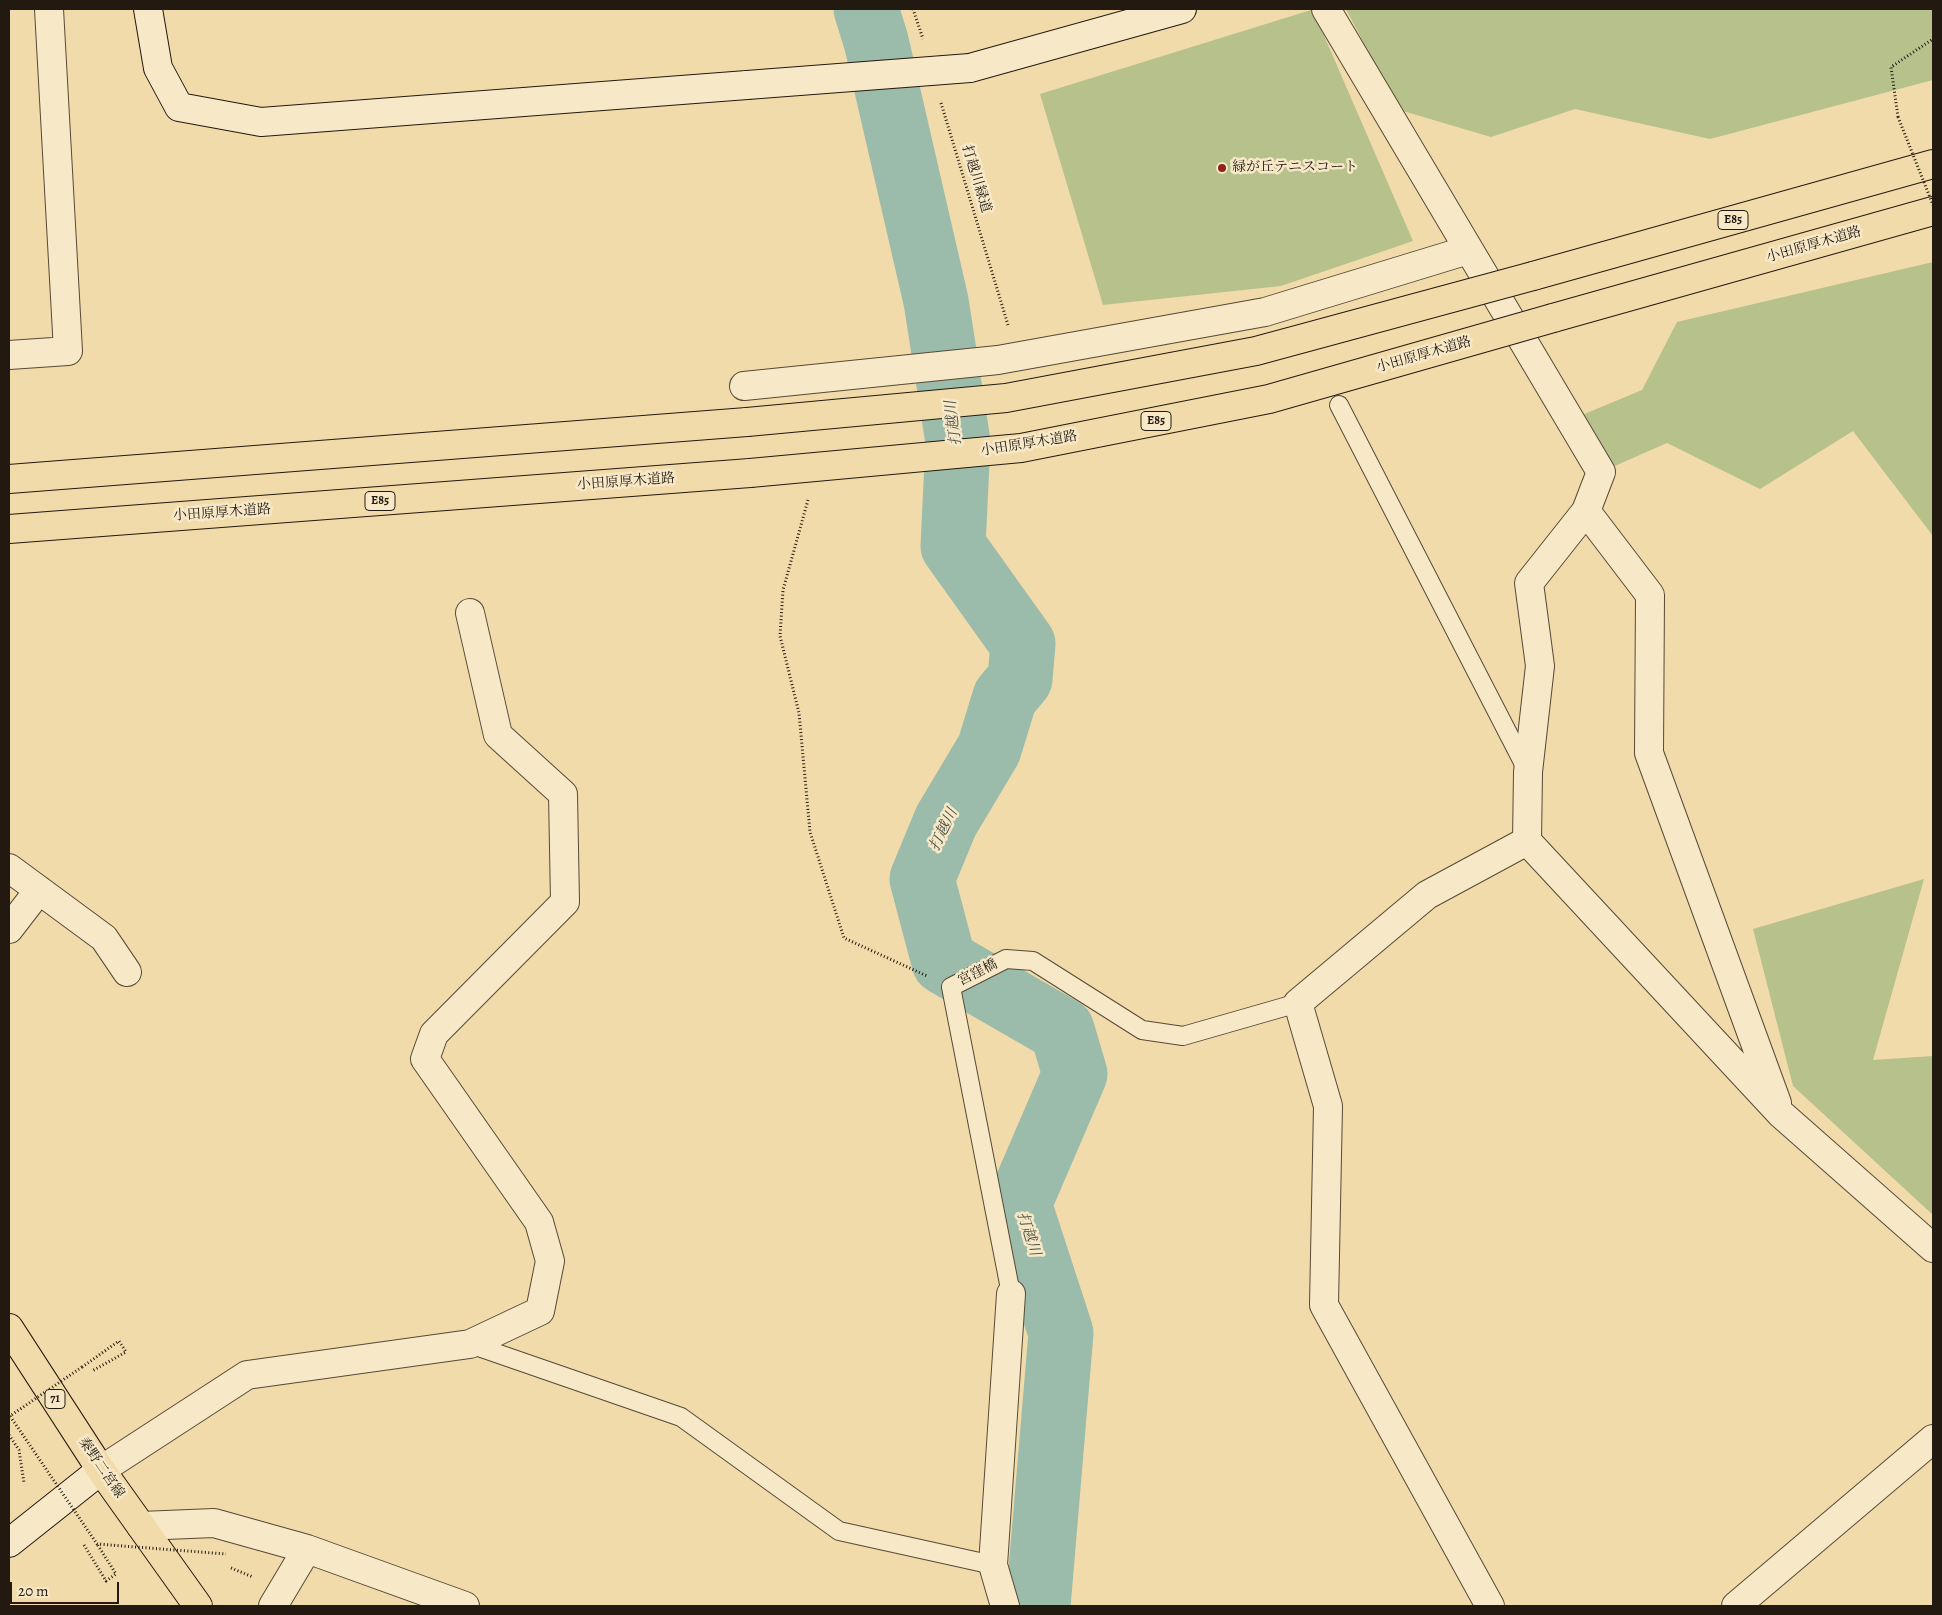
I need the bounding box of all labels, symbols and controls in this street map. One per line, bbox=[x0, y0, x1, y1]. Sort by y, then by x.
street label: 打越川緑道 bbox=[958, 143, 994, 215]
place label: 緑が丘テニスコート bbox=[1232, 160, 1358, 176]
marker: 緑が丘テニスコート bbox=[1216, 162, 1228, 174]
road number: E85 bbox=[1718, 210, 1748, 230]
street label: 小田原厚木道路 bbox=[1765, 223, 1863, 267]
street label: 小田原厚木道路 bbox=[1375, 333, 1473, 377]
water label: 打越川 bbox=[942, 400, 966, 446]
road number: E85 bbox=[1141, 412, 1171, 431]
street label: 小田原厚木道路 bbox=[979, 428, 1079, 460]
street label: 小田原厚木道路 bbox=[577, 470, 675, 494]
road number: E85 bbox=[365, 492, 395, 511]
street label: 小田原厚木道路 bbox=[173, 501, 271, 525]
water label: 打越川 bbox=[926, 806, 962, 854]
street label: 宮窪橋 bbox=[955, 956, 1001, 990]
water label: 打越川 bbox=[1012, 1210, 1044, 1258]
road number: 71 bbox=[45, 1390, 65, 1408]
street label: 秦野二宮線 bbox=[74, 1434, 128, 1502]
scale bar bbox=[12, 1572, 121, 1604]
text: 20 m bbox=[18, 1581, 49, 1601]

